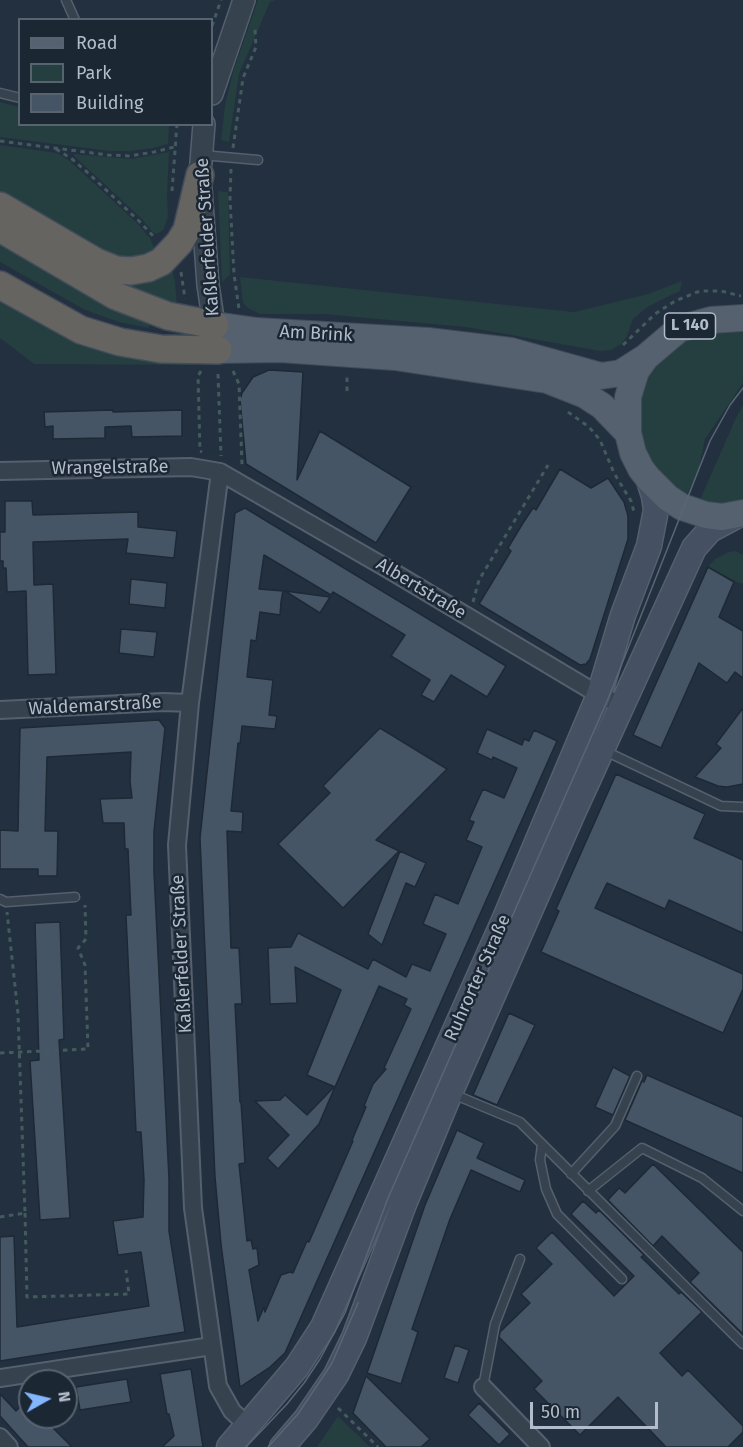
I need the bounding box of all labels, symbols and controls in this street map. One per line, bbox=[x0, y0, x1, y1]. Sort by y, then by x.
legend bbox=[18, 18, 213, 126]
text: Road bbox=[76, 32, 118, 54]
text: Park bbox=[76, 62, 111, 84]
text: Building bbox=[76, 92, 143, 114]
street label: Kaßlerfelder Straße bbox=[192, 157, 224, 317]
road number: L 140 bbox=[664, 313, 716, 339]
street label: Am Brink bbox=[279, 321, 353, 347]
street label: Wrangelstraße bbox=[51, 456, 169, 480]
street label: Albertstraße bbox=[372, 554, 470, 624]
street label: Waldemarstraße bbox=[28, 692, 162, 720]
street label: Kaßlerfelder Straße bbox=[167, 874, 197, 1034]
street label: Ruhrorter Straße bbox=[440, 911, 516, 1045]
north arrow bbox=[18, 1369, 78, 1429]
text: N bbox=[54, 1390, 74, 1403]
scale bar bbox=[533, 1390, 660, 1428]
text: 50 m bbox=[541, 1401, 580, 1423]

